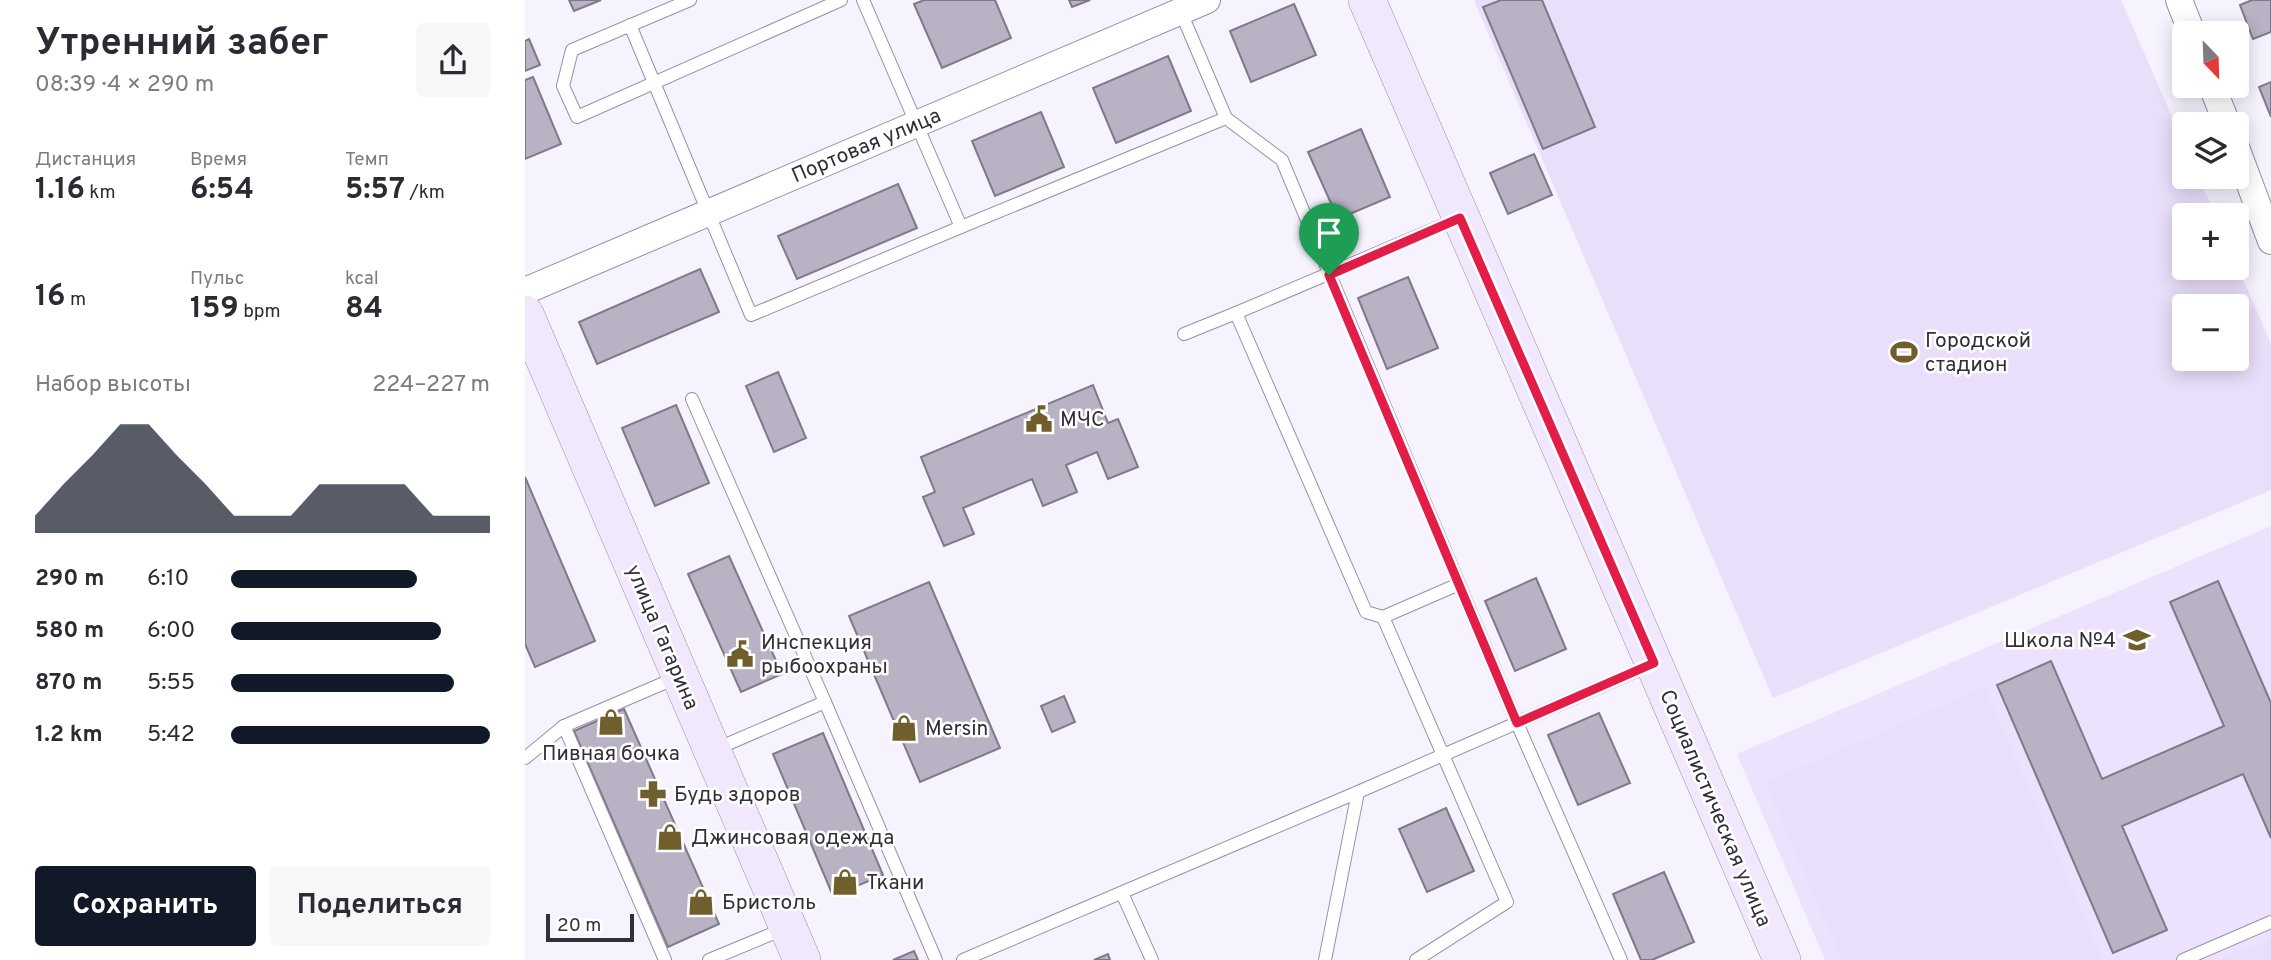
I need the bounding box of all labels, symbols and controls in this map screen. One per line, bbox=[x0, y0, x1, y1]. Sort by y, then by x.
text: Утренний забег bbox=[35, 20, 329, 69]
north arrow bbox=[2172, 21, 2249, 98]
map controls bbox=[2172, 21, 2249, 371]
button: share bbox=[416, 23, 490, 97]
text: 08:39 · 4 × 290 m bbox=[35, 71, 214, 100]
street label: Портовая улица bbox=[788, 103, 945, 190]
button: layers bbox=[2172, 112, 2249, 189]
text: Дистанция bbox=[35, 148, 136, 172]
text: Время bbox=[190, 148, 247, 172]
text: Темп bbox=[345, 148, 389, 172]
text: 1.16 bbox=[35, 172, 85, 209]
text: 6:54 bbox=[190, 172, 254, 209]
text: 5:57 bbox=[345, 172, 405, 209]
text: km bbox=[85, 181, 116, 205]
text: /km bbox=[405, 181, 445, 205]
pin bbox=[1299, 203, 1359, 275]
button: + bbox=[2172, 203, 2249, 280]
icon: arrive bbox=[1310, 214, 1348, 252]
text: Пульс bbox=[190, 267, 244, 291]
text: kcal bbox=[345, 267, 379, 291]
text: 16 bbox=[35, 279, 65, 316]
text: m bbox=[65, 288, 86, 312]
text: 159 bbox=[190, 291, 239, 328]
text: 84 bbox=[345, 291, 383, 328]
button: − bbox=[2172, 294, 2249, 371]
text: bpm bbox=[239, 300, 281, 324]
place label: Городской стадион bbox=[1925, 328, 2031, 379]
sports icon: Городской стадион bbox=[1889, 337, 1919, 367]
text: Набор высоты bbox=[35, 371, 191, 400]
text: 224–227 m bbox=[372, 371, 490, 400]
public building icon: МЧС bbox=[1024, 404, 1054, 434]
place label: МЧС bbox=[1060, 407, 1105, 434]
street label: улица Гагарина bbox=[619, 561, 704, 714]
text: 290 m bbox=[35, 565, 104, 594]
text: 6:10 bbox=[147, 565, 189, 594]
text: 580 m bbox=[35, 617, 104, 646]
text: 6:00 bbox=[147, 617, 195, 646]
school or university icon: Школа №4 bbox=[2122, 625, 2152, 655]
place label: Школа №4 bbox=[2004, 628, 2116, 655]
place label: Инспекция рыбоохраны bbox=[761, 630, 888, 681]
public building icon: Инспекция рыбоохраны bbox=[725, 639, 755, 669]
text: 870 m bbox=[35, 669, 102, 698]
text: 5:55 bbox=[147, 669, 195, 698]
street label: Социалистическая улица bbox=[1652, 686, 1777, 931]
shop icon: Пивная бочка bbox=[596, 707, 626, 737]
shop icon: Mersin bbox=[889, 713, 919, 743]
place label: Mersin bbox=[925, 716, 988, 743]
text: 1.2 km bbox=[35, 721, 103, 750]
text: 5:42 bbox=[147, 721, 195, 750]
place label: Пивная бочка bbox=[542, 741, 680, 768]
pharmacy icon: Будь здоров bbox=[638, 779, 668, 809]
place label: Будь здоров bbox=[674, 782, 801, 809]
shop icon: Джинсовая одежда bbox=[655, 822, 685, 852]
place label: Джинсовая одежда bbox=[691, 825, 894, 852]
button: Сохранить bbox=[35, 866, 256, 946]
button: Поделиться bbox=[270, 866, 490, 946]
shop icon: Ткани bbox=[830, 867, 860, 897]
place label: Ткани bbox=[866, 870, 924, 897]
shop icon: Бристоль bbox=[686, 887, 716, 917]
place label: Бристоль bbox=[722, 890, 816, 917]
scale bar bbox=[546, 911, 633, 943]
text: 20 m bbox=[557, 914, 601, 938]

